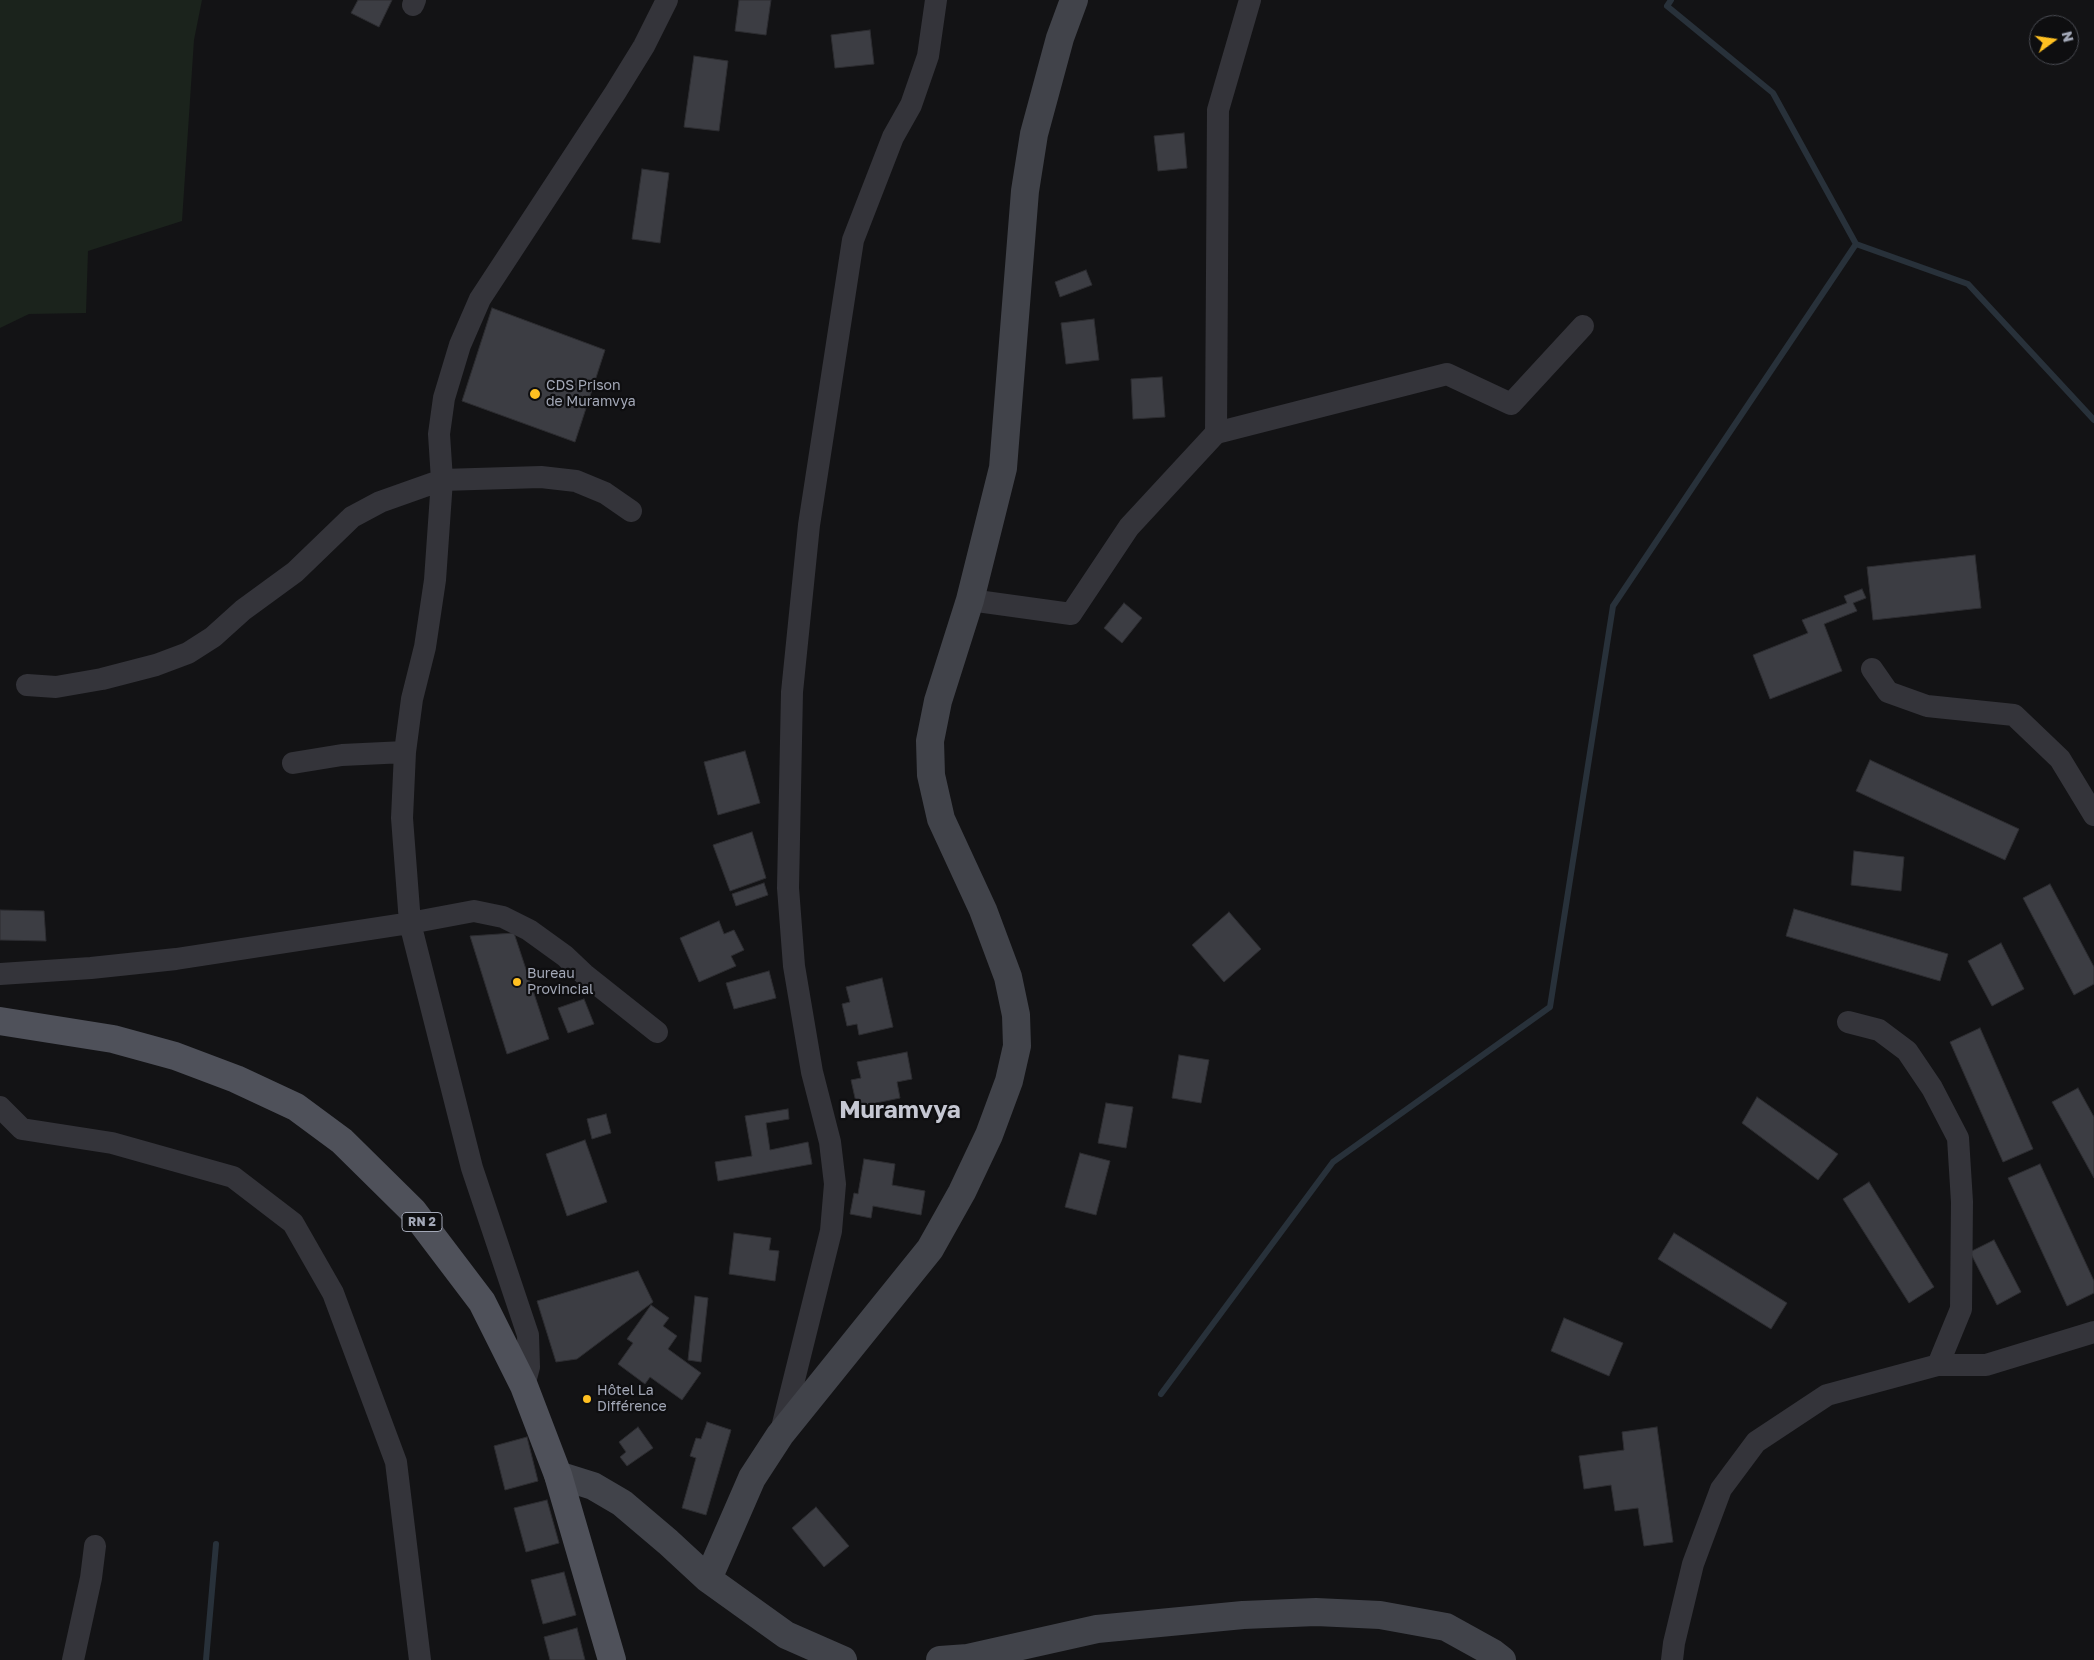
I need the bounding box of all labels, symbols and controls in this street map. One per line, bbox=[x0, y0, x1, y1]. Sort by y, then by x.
north arrow bbox=[2029, 15, 2079, 65]
text: N bbox=[2059, 29, 2078, 44]
place label: CDS Prison de Muramvya bbox=[546, 378, 636, 411]
marker: CDS Prison de Muramvya bbox=[528, 387, 542, 401]
place label: Bureau Provincial bbox=[527, 966, 594, 999]
marker: Bureau Provincial bbox=[511, 976, 523, 988]
district label: Muramvya bbox=[839, 1096, 961, 1124]
road number: RN 2 bbox=[402, 1212, 442, 1232]
place label: Hôtel La Différence bbox=[597, 1383, 667, 1415]
marker: Hôtel La Différence bbox=[581, 1393, 593, 1405]

